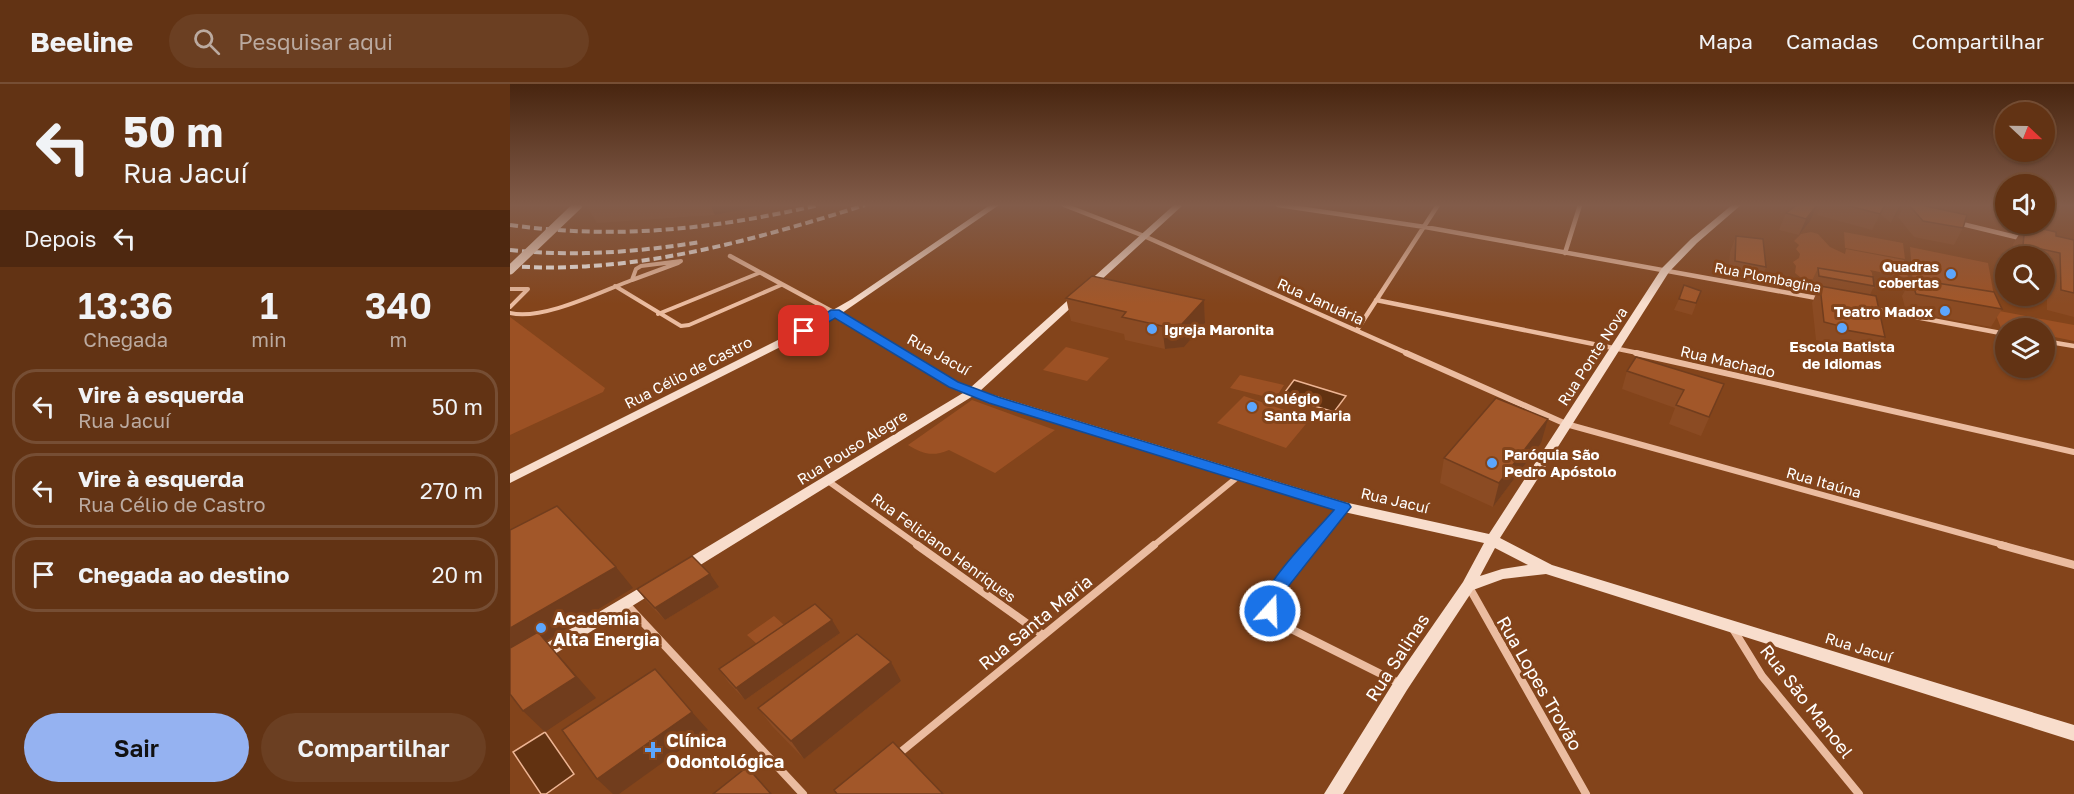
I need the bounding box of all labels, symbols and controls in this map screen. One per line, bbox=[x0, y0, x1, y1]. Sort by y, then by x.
search box bbox=[169, 14, 589, 68]
text: Beeline bbox=[30, 25, 133, 58]
icon: search bbox=[190, 25, 223, 58]
text: Pesquisar aqui bbox=[238, 28, 393, 55]
text: Mapa bbox=[1698, 28, 1753, 54]
text: Camadas bbox=[1786, 28, 1878, 54]
text: Compartilhar bbox=[1911, 28, 2044, 54]
north arrow bbox=[1995, 102, 2055, 162]
map controls bbox=[1995, 102, 2055, 378]
text: 50 m bbox=[123, 106, 223, 156]
icon: left bbox=[24, 108, 102, 186]
text: Rua Jacuí bbox=[123, 157, 248, 189]
button: sound bbox=[1995, 174, 2055, 234]
icon: left bbox=[108, 222, 141, 255]
text: Depois bbox=[24, 225, 96, 252]
button: search bbox=[1995, 246, 2055, 306]
street label: Rua Plombagina bbox=[1713, 258, 1823, 296]
place label: Quadras cobertas bbox=[1878, 258, 1939, 291]
marker: Quadras cobertas bbox=[1944, 267, 1958, 281]
street label: Rua Januária bbox=[1275, 274, 1367, 328]
text: 13:36 bbox=[78, 284, 173, 327]
text: 1 bbox=[260, 284, 278, 327]
text: 340 bbox=[365, 284, 432, 327]
place label: Teatro Madox bbox=[1834, 302, 1933, 320]
street label: Rua Ponte Nova bbox=[1553, 303, 1631, 409]
marker: Teatro Madox bbox=[1938, 304, 1952, 318]
pin bbox=[778, 305, 829, 356]
icon: arrive bbox=[787, 314, 820, 347]
button: layers bbox=[1995, 318, 2055, 378]
place label: Igreja Maronita bbox=[1164, 320, 1274, 338]
marker: Escola Batista de Idiomas bbox=[1835, 321, 1849, 335]
marker: Igreja Maronita bbox=[1145, 322, 1159, 336]
text: Chegada bbox=[83, 327, 168, 351]
text: min bbox=[251, 327, 287, 351]
text: m bbox=[389, 327, 407, 351]
street label: Rua Jacuí bbox=[904, 329, 975, 379]
street label: Rua Célio de Castro bbox=[621, 332, 755, 412]
place label: Escola Batista de Idiomas bbox=[1789, 337, 1895, 372]
street label: Rua Machado bbox=[1679, 341, 1777, 381]
text: Vire à esquerda bbox=[78, 381, 244, 408]
place label: Colégio Santa Maria bbox=[1264, 389, 1351, 424]
icon: left bbox=[27, 390, 60, 423]
text: 50 m bbox=[432, 393, 483, 420]
marker: Colégio Santa Maria bbox=[1245, 400, 1259, 414]
street label: Rua Pouso Alegre bbox=[794, 406, 911, 488]
text: Rua Jacuí bbox=[78, 408, 170, 432]
place label: Paróquia São Pedro Apóstolo bbox=[1504, 445, 1617, 480]
marker: Paróquia São Pedro Apóstolo bbox=[1485, 456, 1499, 470]
street label: Rua Itaúna bbox=[1784, 463, 1864, 501]
text: Vire à esquerda bbox=[78, 465, 244, 492]
icon: left bbox=[27, 474, 60, 507]
text: 270 m bbox=[420, 477, 483, 504]
street label: Rua Jacuí bbox=[1359, 483, 1432, 517]
street label: Rua Feliciano Henriques bbox=[868, 488, 1020, 606]
text: Rua Célio de Castro bbox=[78, 492, 266, 516]
icon: arrive bbox=[27, 558, 60, 591]
text: Chegada ao destino bbox=[78, 561, 290, 588]
text: 20 m bbox=[432, 561, 483, 588]
street label: Rua Santa Maria bbox=[974, 570, 1096, 674]
position arrow bbox=[1238, 579, 1302, 643]
place label: Academia Alta Energia bbox=[553, 607, 659, 650]
street label: Rua Salinas bbox=[1360, 609, 1434, 705]
street label: Rua Lopes Trovão bbox=[1493, 612, 1587, 754]
marker: Academia Alta Energia bbox=[534, 621, 548, 635]
street label: Rua Jacuí bbox=[1823, 628, 1896, 666]
street label: Rua São Manoel bbox=[1756, 640, 1858, 762]
button: Sair bbox=[24, 713, 249, 782]
button: Compartilhar bbox=[261, 713, 486, 782]
place label: Clínica Odontológica bbox=[666, 729, 784, 772]
marker: Clínica Odontológica bbox=[644, 741, 662, 759]

